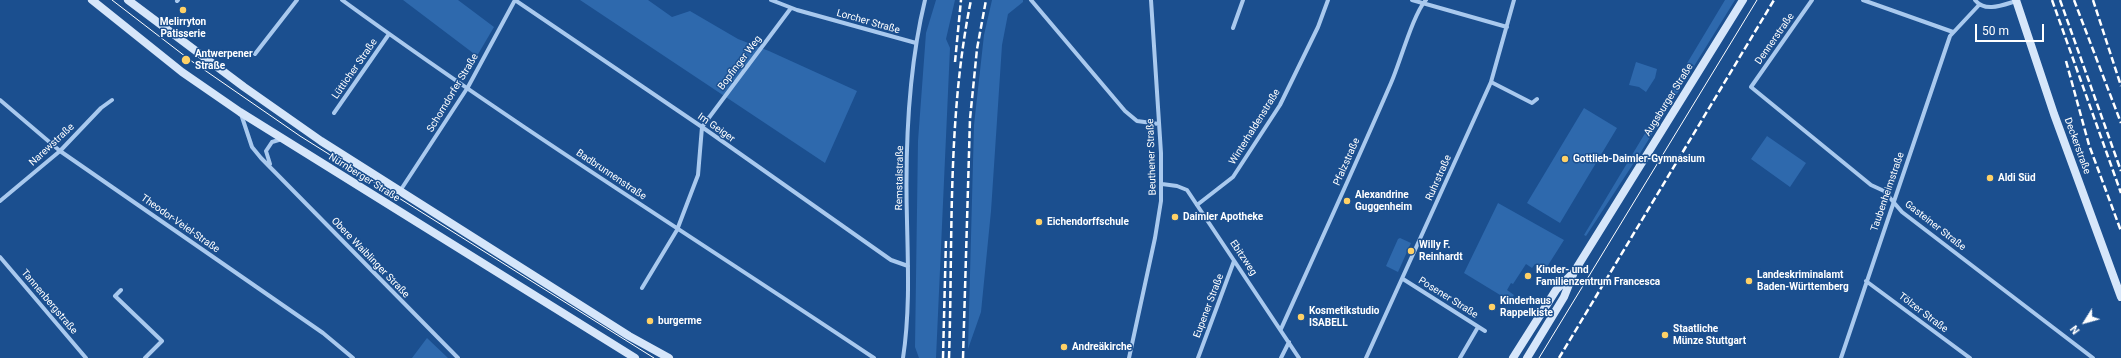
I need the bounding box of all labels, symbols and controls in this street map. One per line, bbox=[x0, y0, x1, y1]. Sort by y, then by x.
marker: Melirryton Patisserie bbox=[178, 5, 188, 15]
street label: Lorcher Straße bbox=[835, 7, 901, 37]
street label: Dennerstraße bbox=[1753, 11, 1797, 67]
place label: Melirryton Patisserie bbox=[160, 16, 206, 40]
scale bar bbox=[1977, 16, 2046, 42]
text: 50 m bbox=[1982, 24, 2009, 38]
street label: Bopfinger Weg bbox=[716, 33, 764, 93]
street label: Lütticher Straße bbox=[330, 37, 380, 101]
place label: Antwerpener Straße bbox=[195, 48, 253, 72]
street label: Schorndorfer Straße bbox=[425, 51, 481, 135]
marker: Antwerpener Straße bbox=[180, 54, 192, 66]
street label: Augsburger Straße bbox=[1642, 62, 1696, 138]
street label: Winterhaldenstraße bbox=[1227, 87, 1283, 167]
street label: Im Geiger bbox=[695, 111, 737, 145]
street label: Deckerstraße bbox=[2061, 116, 2093, 176]
street label: Beuthener Straße bbox=[1145, 118, 1159, 196]
street label: Narewstraße bbox=[27, 121, 77, 169]
street label: Pfalzstraße bbox=[1331, 136, 1363, 188]
street label: Remstalstraße bbox=[893, 145, 907, 211]
street label: Badbrunnenstraße bbox=[574, 147, 648, 203]
street label: Nürnberger Straße bbox=[326, 151, 402, 205]
street label: Taubenheimstraße bbox=[1869, 151, 1907, 233]
street label: Ruhrstraße bbox=[1424, 153, 1454, 203]
place label: Gottlieb-Daimler-Gymnasium bbox=[1573, 153, 1705, 165]
marker: Gottlieb-Daimler-Gymnasium bbox=[1560, 154, 1570, 164]
place label: Aldi Süd bbox=[1998, 172, 2036, 184]
marker: Aldi Süd bbox=[1985, 173, 1995, 183]
place label: Alexandrine Guggenheim bbox=[1355, 189, 1412, 212]
street label: Theodor-Veiel-Straße bbox=[138, 192, 222, 256]
marker: Alexandrine Guggenheim bbox=[1342, 196, 1352, 206]
street label: Gasteiner Straße bbox=[1902, 198, 1968, 254]
place label: Daimler Apotheke bbox=[1183, 211, 1263, 223]
marker: Daimler Apotheke bbox=[1170, 212, 1180, 222]
street label: Obere Waiblinger Straße bbox=[328, 215, 412, 301]
place label: Eichendorffschule bbox=[1047, 216, 1129, 228]
marker: Eichendorffschule bbox=[1034, 217, 1044, 227]
street label: Ebitzweg bbox=[1227, 238, 1259, 278]
place label: Willy F. Reinhardt bbox=[1419, 239, 1463, 262]
marker: Willy F. Reinhardt bbox=[1406, 246, 1416, 256]
place label: Kinder- und Familienzentrum Francesca bbox=[1536, 264, 1660, 288]
street label: Tannenbergstraße bbox=[18, 267, 80, 337]
place label: Landeskriminalamt Baden-Württemberg bbox=[1757, 269, 1849, 292]
marker: Kinder- und Familienzentrum Francesca bbox=[1523, 271, 1533, 281]
street label: Eupener Straße bbox=[1191, 272, 1227, 340]
street label: Posener Straße bbox=[1416, 275, 1480, 321]
marker: Landeskriminalamt Baden-Württemberg bbox=[1744, 276, 1754, 286]
street label: Tölzer Straße bbox=[1896, 291, 1950, 335]
place label: Kinderhaus Rappelkiste bbox=[1500, 295, 1553, 318]
marker: Kinderhaus Rappelkiste bbox=[1487, 302, 1497, 312]
north arrow bbox=[2065, 302, 2105, 342]
place label: Kosmetikstudio ISABELL bbox=[1309, 305, 1379, 328]
marker: Kosmetikstudio ISABELL bbox=[1296, 312, 1306, 322]
place label: burgerme bbox=[658, 315, 702, 327]
marker: burgerme bbox=[645, 316, 655, 326]
place label: Staatliche Münze Stuttgart bbox=[1673, 323, 1746, 346]
text: N bbox=[2067, 323, 2083, 337]
marker: Staatliche Münze Stuttgart bbox=[1660, 330, 1670, 340]
place label: Andreäkirche bbox=[1072, 341, 1132, 353]
marker: Andreäkirche bbox=[1059, 342, 1069, 352]

